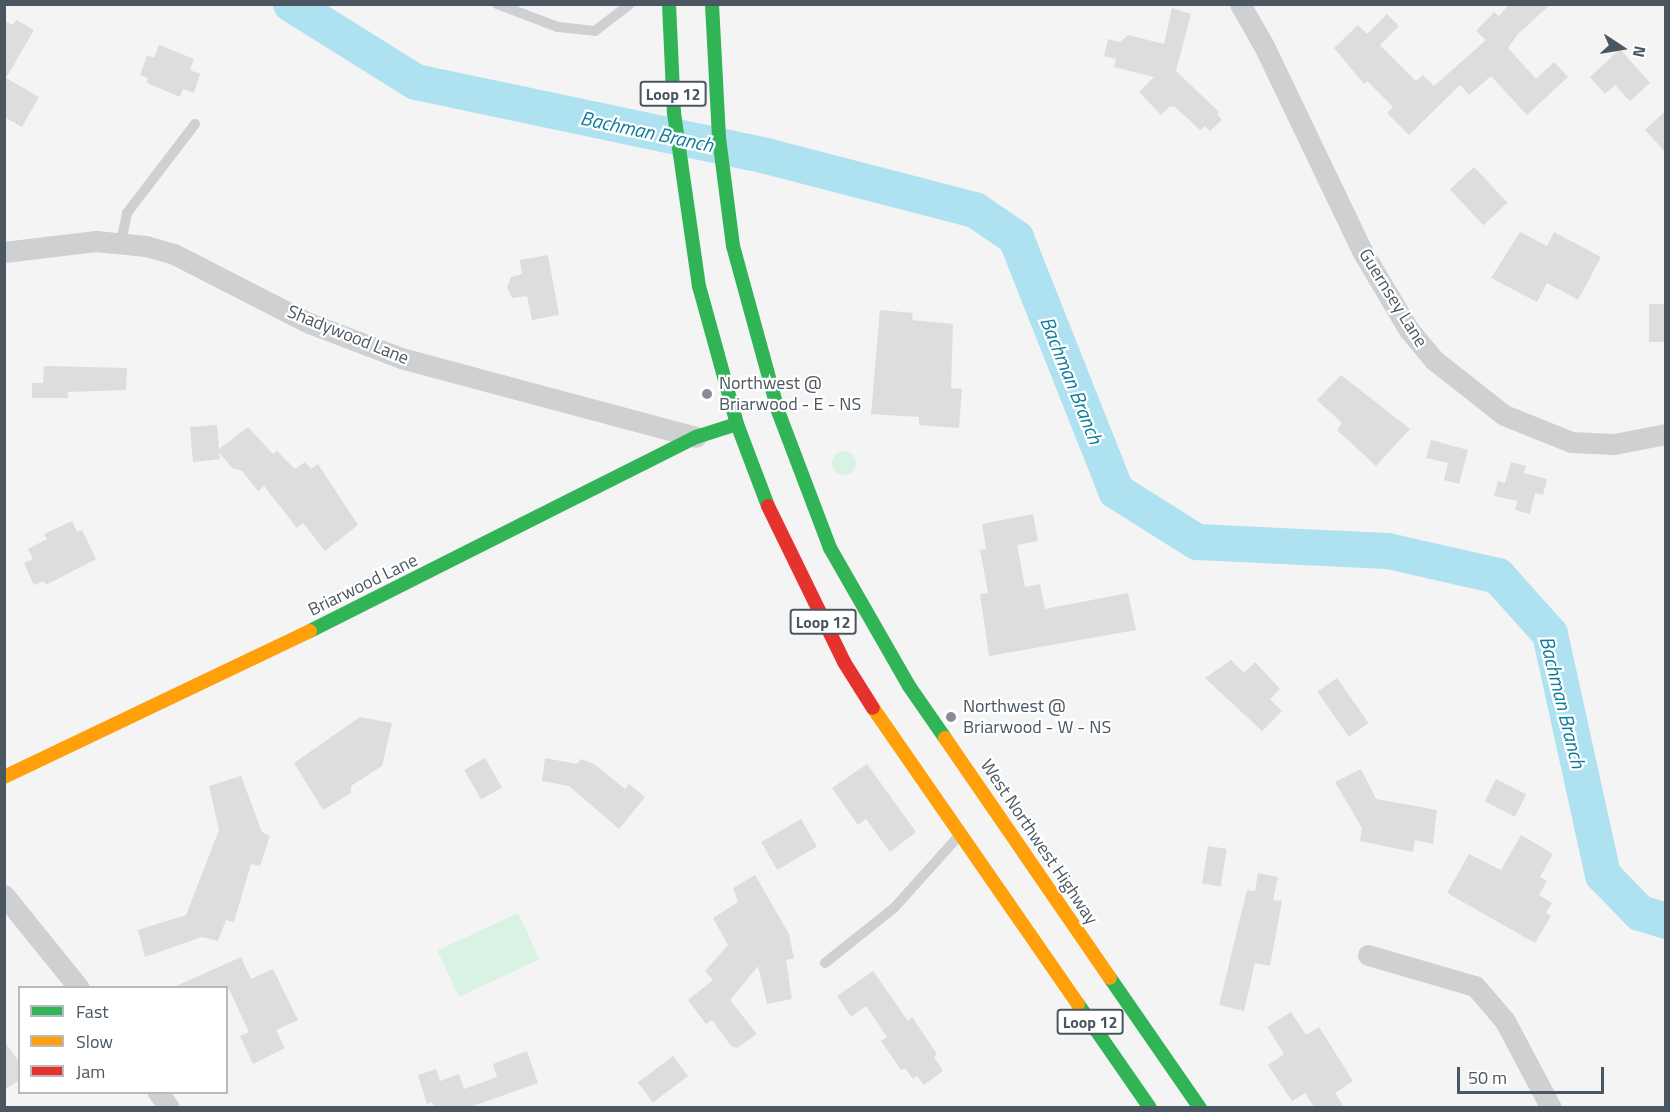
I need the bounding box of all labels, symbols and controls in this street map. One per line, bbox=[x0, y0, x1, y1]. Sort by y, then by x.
north arrow bbox=[1592, 18, 1652, 78]
text: N bbox=[1627, 44, 1652, 60]
road number: Loop 12 bbox=[638, 81, 708, 107]
water label: Bachman Branch bbox=[578, 105, 716, 157]
street label: Guernsey Lane bbox=[1354, 245, 1432, 351]
street label: Shadywood Lane bbox=[284, 301, 412, 369]
water label: Bachman Branch bbox=[1036, 313, 1108, 447]
place label: Northwest @ Briarwood - E - NS bbox=[719, 373, 861, 416]
marker: Northwest @ Briarwood - E - NS bbox=[700, 387, 714, 401]
street label: Briarwood Lane bbox=[305, 549, 421, 621]
road number: Loop 12 bbox=[788, 609, 858, 635]
water label: Bachman Branch bbox=[1535, 634, 1591, 770]
place label: Northwest @ Briarwood - W - NS bbox=[963, 696, 1111, 738]
marker: Northwest @ Briarwood - W - NS bbox=[944, 710, 958, 724]
street label: West Northwest Highway bbox=[976, 755, 1102, 929]
legend bbox=[18, 986, 228, 1094]
text: Fast bbox=[76, 998, 109, 1025]
road number: Loop 12 bbox=[1056, 1009, 1124, 1035]
text: Slow bbox=[76, 1028, 113, 1055]
scale bar bbox=[1460, 1055, 1607, 1093]
text: Jam bbox=[76, 1058, 105, 1085]
text: 50 m bbox=[1468, 1064, 1507, 1091]

